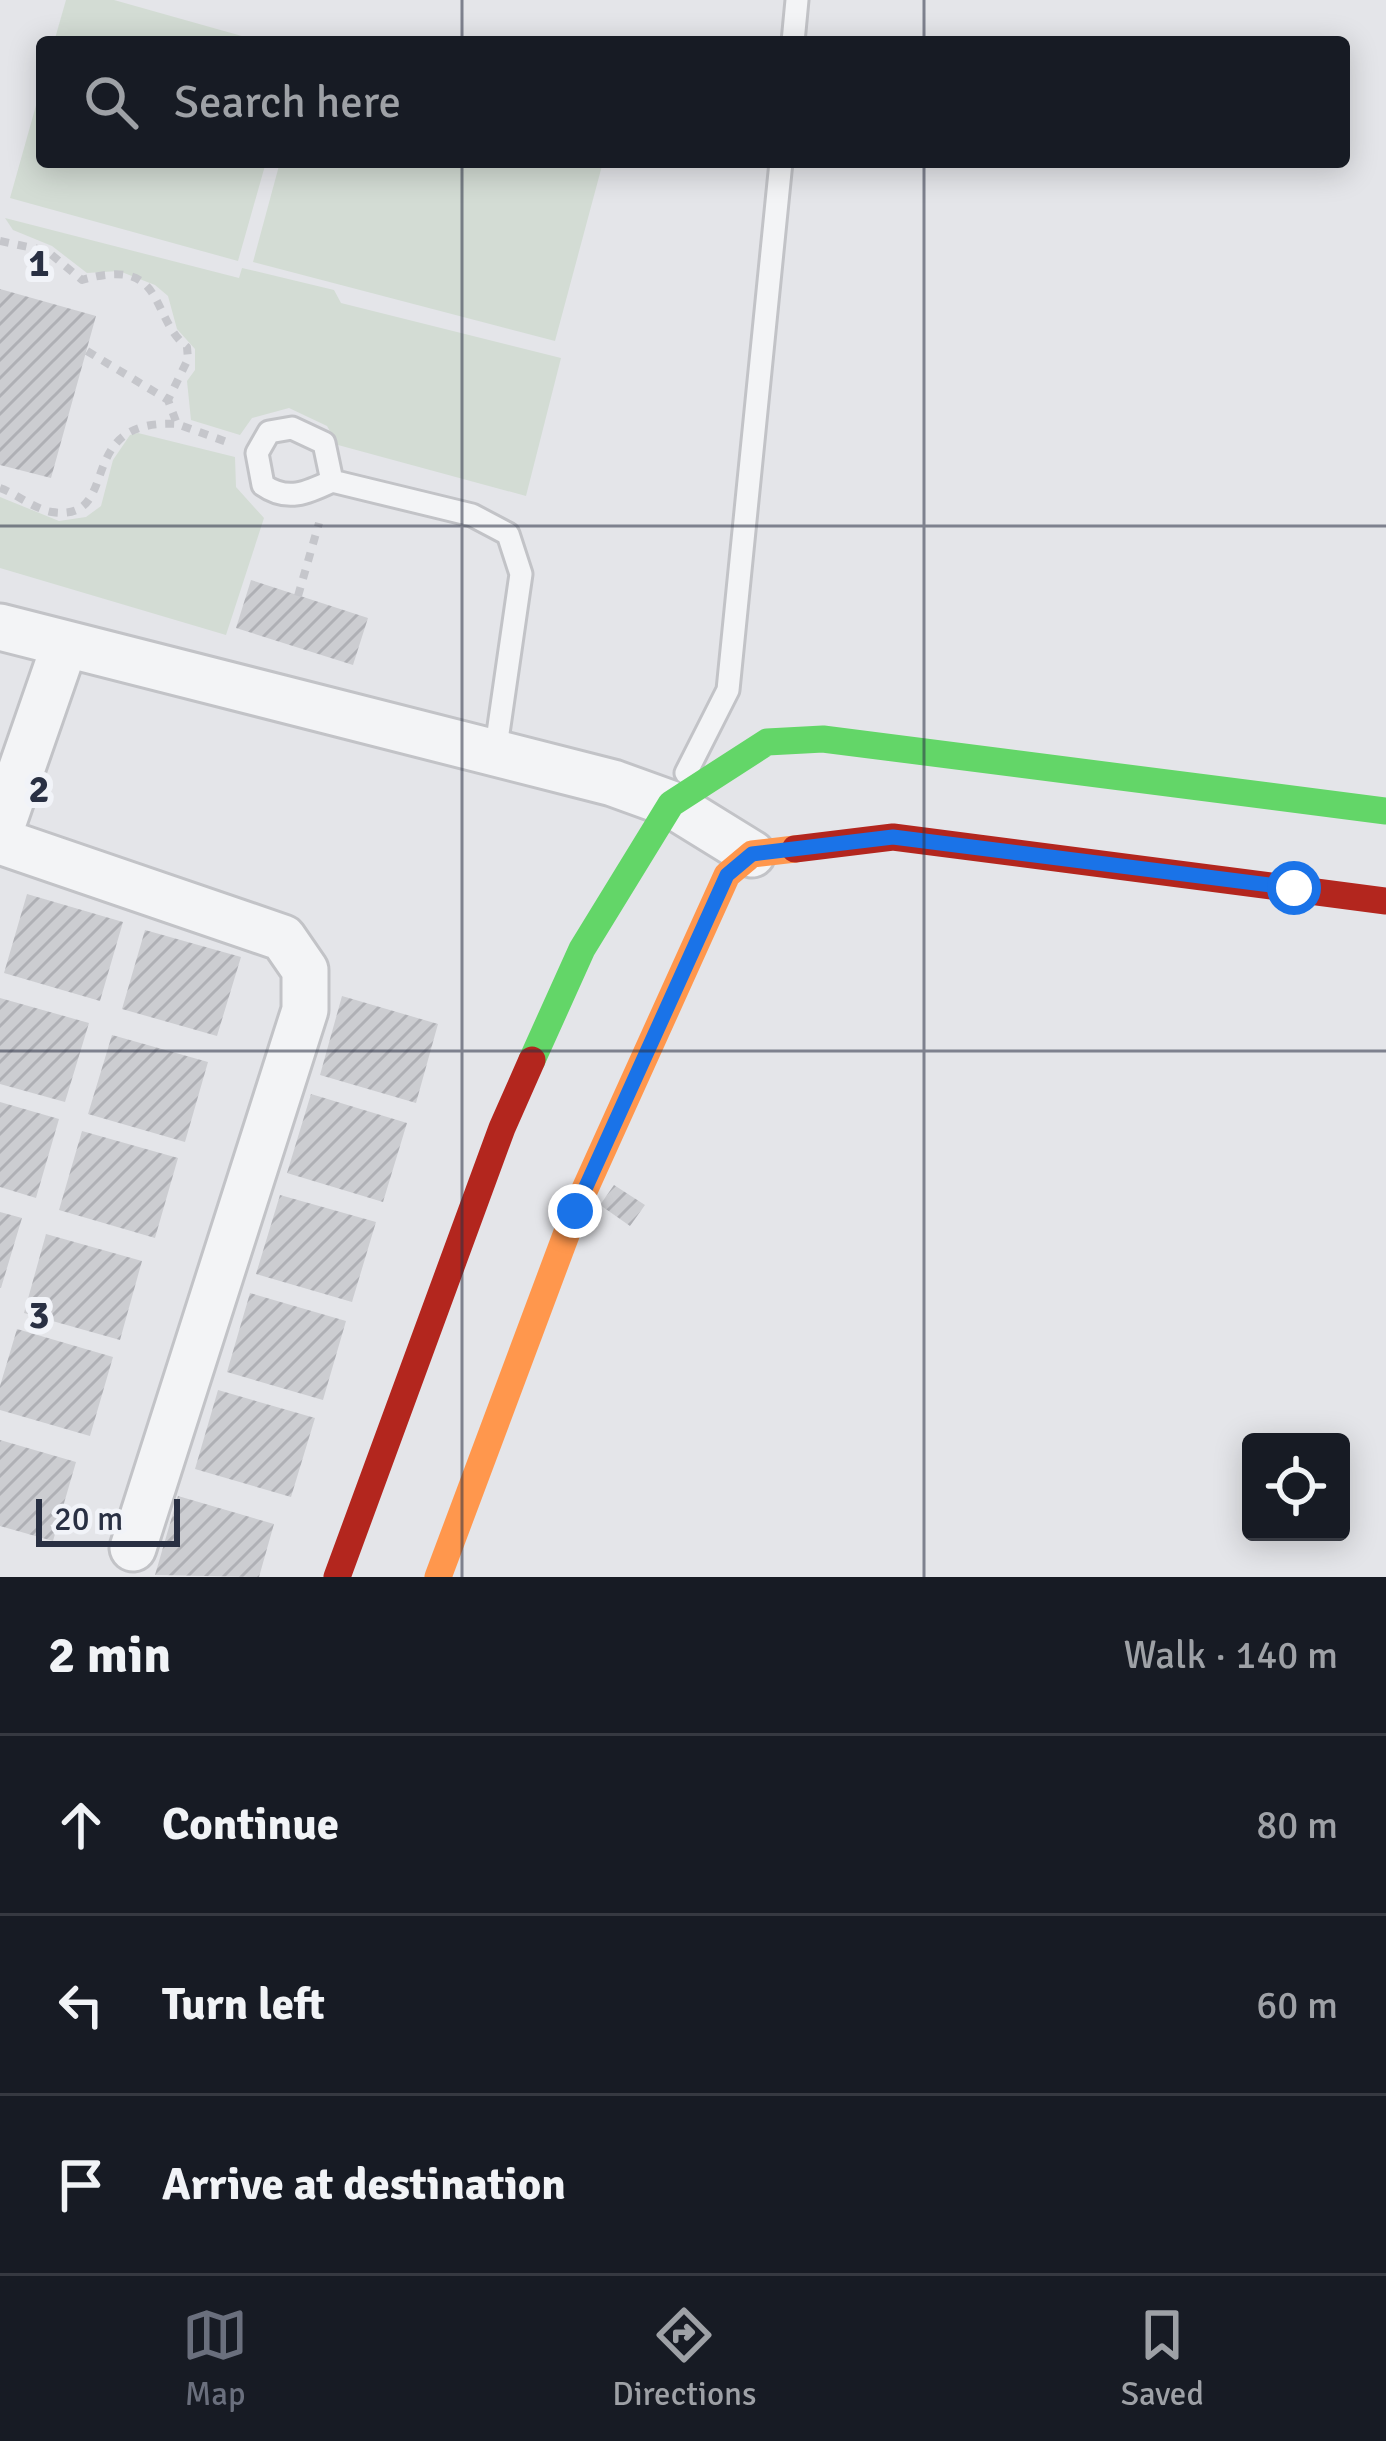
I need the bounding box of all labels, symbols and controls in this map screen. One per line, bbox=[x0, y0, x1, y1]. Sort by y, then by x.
search box bbox=[36, 36, 1350, 168]
icon: search bbox=[78, 69, 144, 135]
text: Search here bbox=[174, 75, 401, 130]
text: 1 bbox=[28, 239, 50, 287]
text: 2 bbox=[28, 765, 50, 813]
route start bbox=[1267, 861, 1321, 915]
route end bbox=[548, 1184, 602, 1238]
text: 3 bbox=[28, 1291, 50, 1339]
map controls bbox=[1242, 1433, 1350, 1541]
button: locate bbox=[1242, 1433, 1350, 1541]
scale bar bbox=[36, 1493, 180, 1546]
text: 20 m bbox=[54, 1499, 123, 1540]
text: 2 min bbox=[48, 1624, 171, 1687]
text: Walk · 140 m bbox=[1124, 1631, 1338, 1679]
icon: ahead bbox=[48, 1792, 114, 1858]
text: Continue bbox=[162, 1797, 339, 1852]
text: 80 m bbox=[1256, 1801, 1338, 1849]
icon: left bbox=[48, 1972, 114, 2038]
text: Turn left bbox=[162, 1977, 325, 2032]
text: 60 m bbox=[1256, 1981, 1338, 2029]
icon: arrive bbox=[48, 2152, 114, 2218]
text: Arrive at destination bbox=[162, 2157, 566, 2212]
tab: Map bbox=[182, 2302, 248, 2415]
tab: Directions bbox=[612, 2302, 757, 2415]
tab: Saved bbox=[1121, 2302, 1204, 2415]

